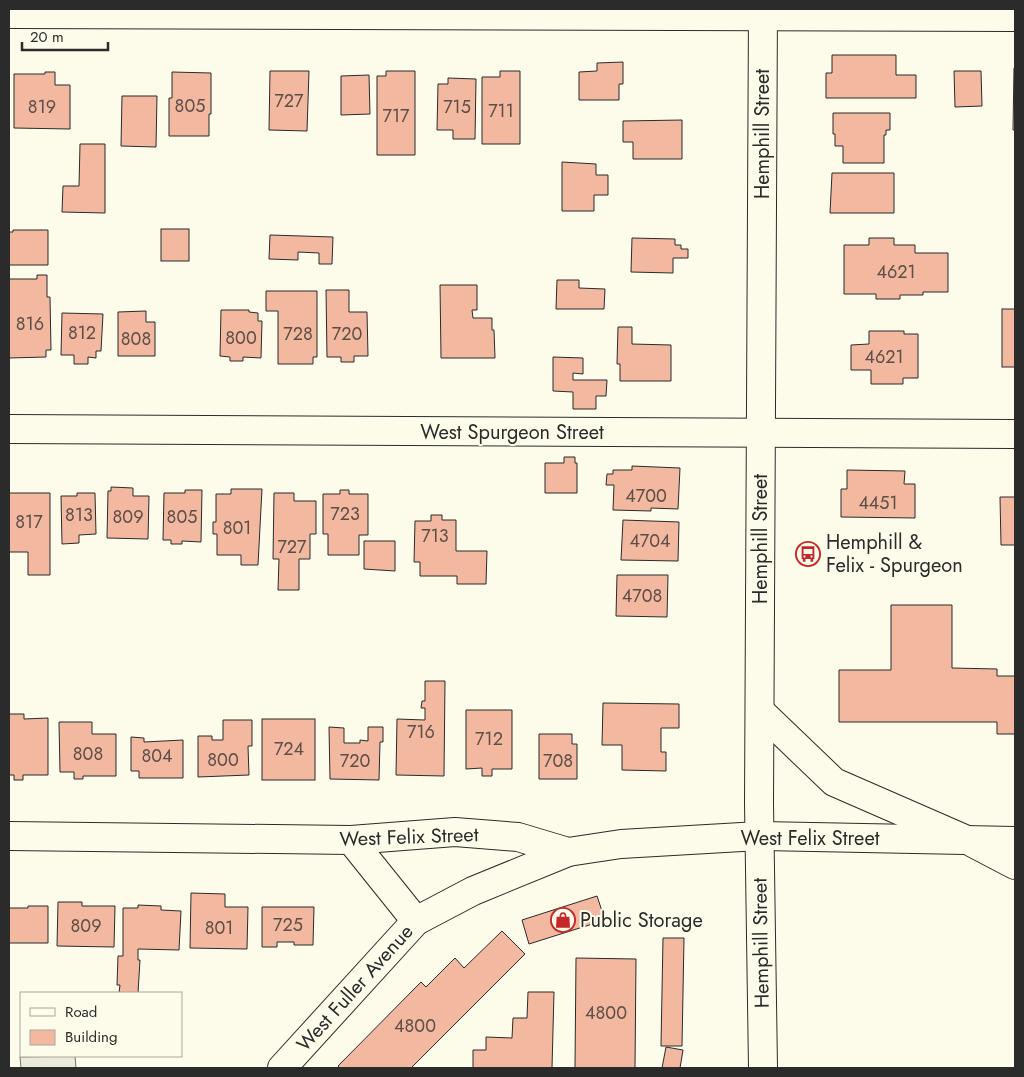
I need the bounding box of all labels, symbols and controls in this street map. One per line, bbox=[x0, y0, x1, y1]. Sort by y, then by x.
scale bar bbox=[22, 20, 109, 52]
text: 20 m bbox=[30, 26, 64, 48]
street label: Hemphill Street bbox=[748, 69, 777, 199]
house number: 727 bbox=[274, 88, 304, 114]
house number: 805 bbox=[175, 93, 205, 119]
house number: 819 bbox=[28, 94, 56, 120]
house number: 715 bbox=[443, 94, 471, 120]
house number: 711 bbox=[488, 98, 514, 124]
house number: 717 bbox=[383, 103, 410, 129]
house number: 4621 bbox=[876, 259, 916, 285]
house number: 816 bbox=[16, 311, 44, 337]
house number: 812 bbox=[68, 320, 96, 346]
house number: 728 bbox=[283, 321, 313, 347]
house number: 720 bbox=[332, 321, 362, 347]
house number: 800 bbox=[225, 325, 257, 351]
house number: 808 bbox=[121, 326, 151, 352]
house number: 4621 bbox=[864, 344, 904, 370]
street label: West Spurgeon Street bbox=[420, 418, 604, 447]
street label: Hemphill Street bbox=[746, 474, 775, 604]
house number: 4700 bbox=[625, 483, 667, 509]
house number: 4451 bbox=[858, 490, 898, 516]
house number: 723 bbox=[330, 501, 360, 527]
house number: 813 bbox=[65, 502, 93, 528]
house number: 809 bbox=[113, 504, 144, 530]
house number: 805 bbox=[167, 504, 197, 530]
house number: 817 bbox=[15, 509, 43, 535]
house number: 801 bbox=[223, 515, 251, 541]
house number: 713 bbox=[421, 523, 449, 549]
house number: 4704 bbox=[629, 528, 671, 554]
place label: Hemphill & Felix - Spurgeon bbox=[826, 528, 963, 580]
house number: 727 bbox=[277, 534, 307, 560]
bus stop icon: Hemphill & Felix - Spurgeon bbox=[795, 541, 821, 567]
house number: 4708 bbox=[622, 583, 662, 609]
house number: 716 bbox=[407, 719, 435, 745]
house number: 712 bbox=[475, 726, 503, 752]
house number: 724 bbox=[274, 736, 304, 762]
house number: 808 bbox=[73, 741, 103, 767]
house number: 804 bbox=[141, 743, 173, 769]
house number: 800 bbox=[207, 747, 239, 773]
house number: 720 bbox=[340, 748, 370, 774]
house number: 708 bbox=[543, 748, 573, 774]
street label: West Felix Street bbox=[339, 820, 479, 854]
street label: West Felix Street bbox=[741, 824, 880, 853]
street label: Hemphill Street bbox=[745, 877, 777, 1008]
place label: Public Storage bbox=[580, 906, 703, 935]
shop icon: Public Storage bbox=[550, 907, 576, 933]
house number: 725 bbox=[273, 912, 303, 938]
house number: 809 bbox=[71, 913, 102, 939]
house number: 801 bbox=[205, 915, 233, 941]
street label: West Fuller Avenue bbox=[290, 918, 420, 1058]
legend bbox=[20, 992, 182, 1057]
house number: 4800 bbox=[585, 1000, 627, 1026]
text: Road bbox=[65, 1001, 97, 1023]
house number: 4800 bbox=[394, 1013, 436, 1039]
text: Building bbox=[65, 1026, 117, 1048]

